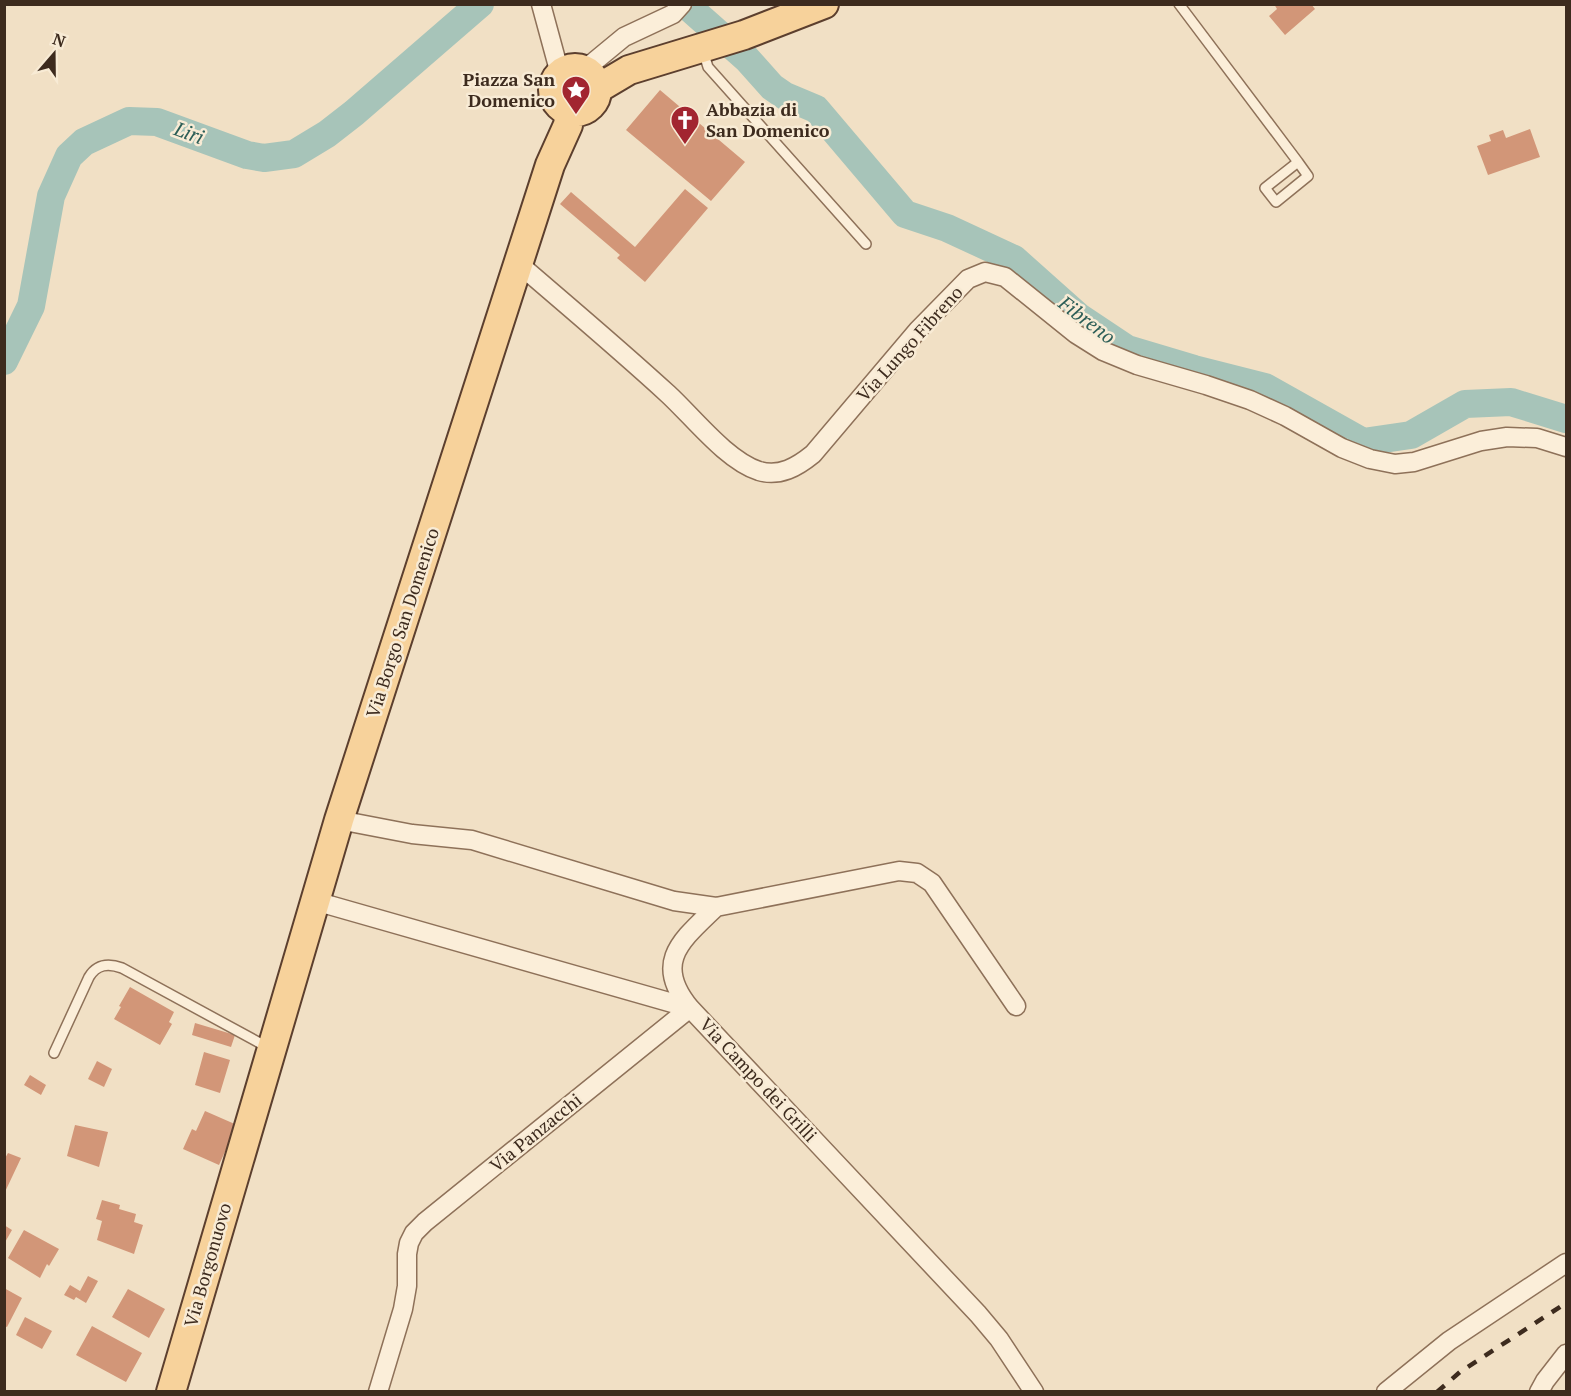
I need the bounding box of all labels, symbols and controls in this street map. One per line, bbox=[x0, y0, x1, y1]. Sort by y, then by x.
north arrow bbox=[24, 24, 84, 84]
text: N bbox=[50, 27, 69, 52]
place label: Piazza San Domenico bbox=[463, 67, 555, 112]
place icon: Piazza San Domenico bbox=[560, 74, 592, 116]
place label: Abbazia di San Domenico bbox=[706, 97, 830, 142]
church icon: Abbazia di San Domenico bbox=[669, 104, 701, 146]
water label: Liri bbox=[170, 114, 208, 150]
street label: Via Lungo Fibreno bbox=[851, 280, 968, 406]
water label: Fibreno bbox=[1053, 289, 1121, 350]
street label: Via Borgo San Domenico bbox=[360, 525, 444, 721]
street label: Via Campo dei Grilli bbox=[695, 1012, 823, 1147]
street label: Via Panzacchi bbox=[484, 1088, 586, 1177]
street label: Via Borgonuovo bbox=[178, 1200, 236, 1330]

